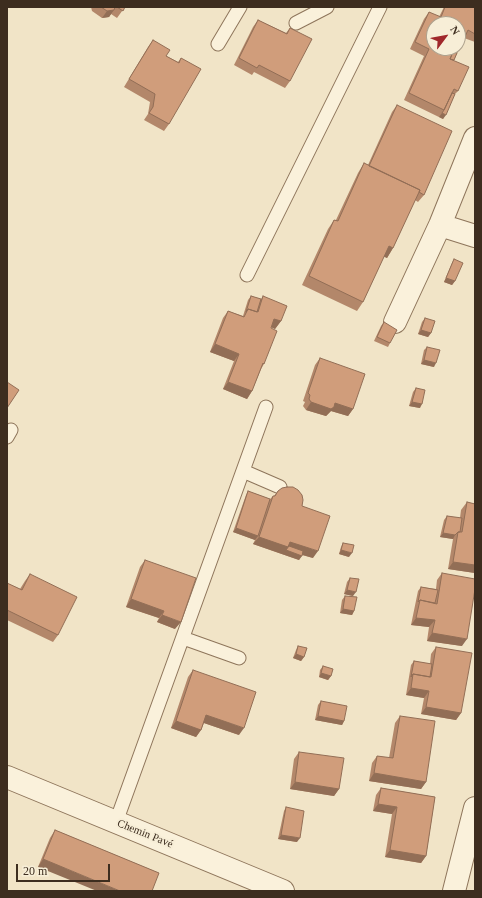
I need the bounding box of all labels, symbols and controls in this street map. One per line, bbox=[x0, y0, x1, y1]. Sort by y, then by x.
north arrow bbox=[426, 16, 466, 56]
text: N bbox=[448, 24, 463, 37]
street label: Chemin Pavé bbox=[115, 817, 175, 851]
scale bar bbox=[18, 856, 112, 882]
text: 20 m bbox=[23, 864, 47, 878]

